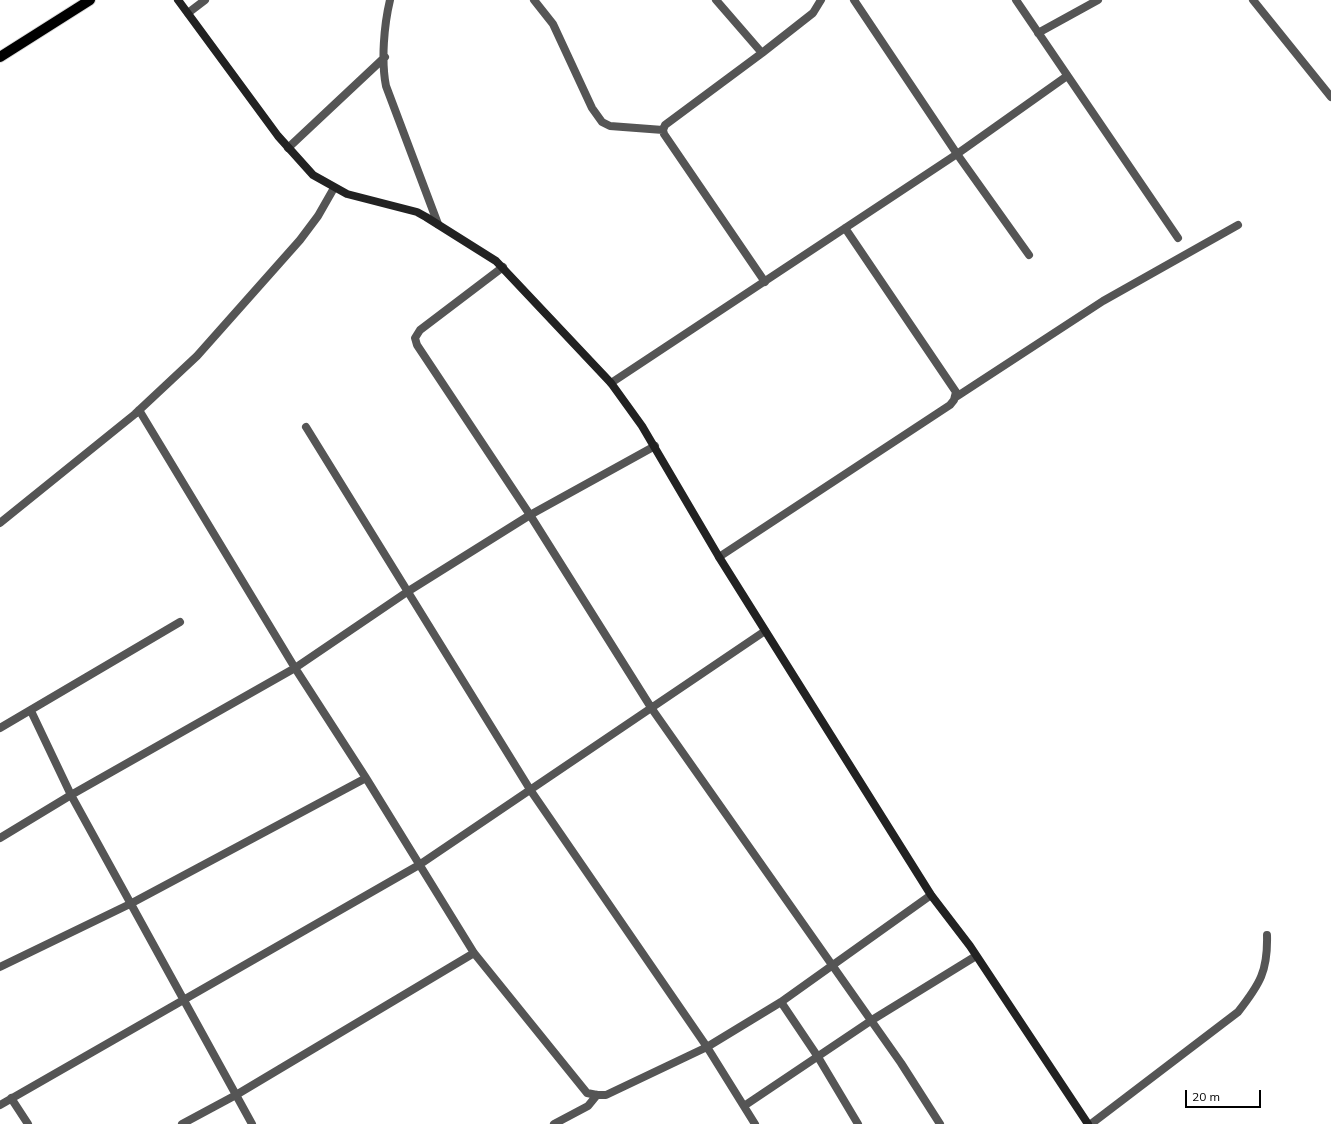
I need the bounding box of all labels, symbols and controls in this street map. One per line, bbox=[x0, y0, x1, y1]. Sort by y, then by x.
scale bar bbox=[1187, 1082, 1263, 1108]
text: 20 m bbox=[1192, 1089, 1220, 1104]

